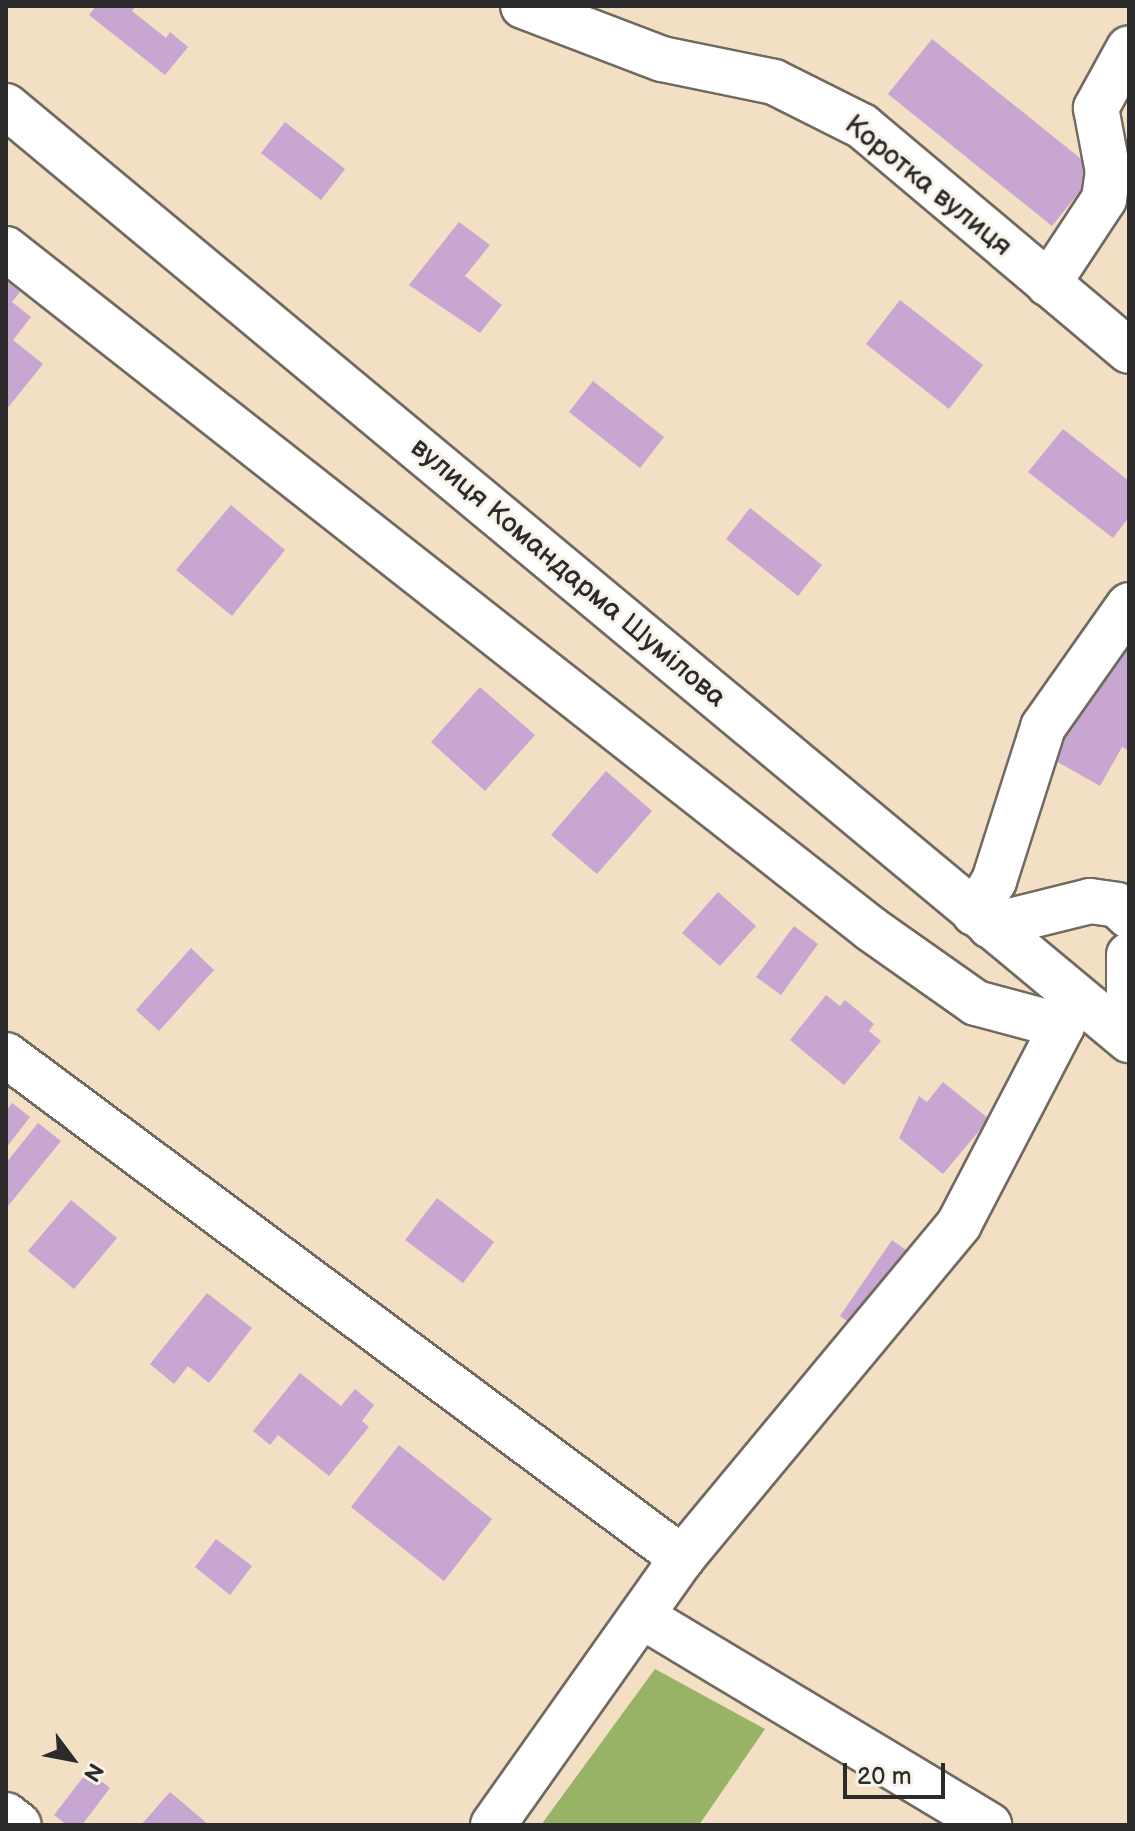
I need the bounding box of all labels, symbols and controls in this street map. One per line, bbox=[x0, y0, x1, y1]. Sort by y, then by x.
street label: Коротка вулиця bbox=[838, 108, 1018, 264]
street label: вулиця Командарма Шумілова bbox=[404, 431, 732, 715]
north arrow bbox=[32, 1719, 112, 1799]
scale bar bbox=[847, 1747, 949, 1797]
text: N bbox=[77, 1758, 109, 1786]
text: 20 m bbox=[857, 1762, 912, 1791]

